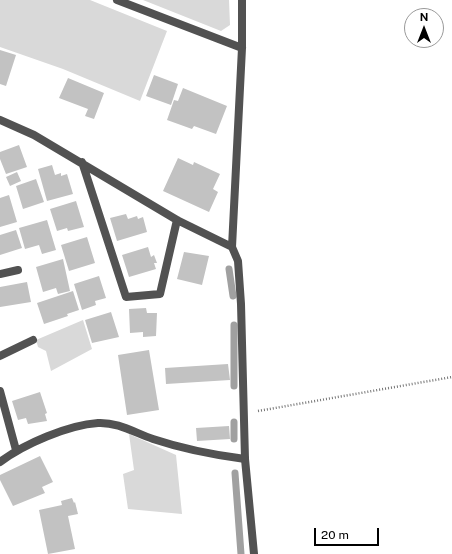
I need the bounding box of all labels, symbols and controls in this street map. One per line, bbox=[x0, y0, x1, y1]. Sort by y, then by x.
north arrow bbox=[404, 8, 444, 48]
text: N bbox=[420, 11, 428, 23]
scale bar bbox=[316, 520, 381, 546]
text: 20 m bbox=[321, 528, 349, 542]

